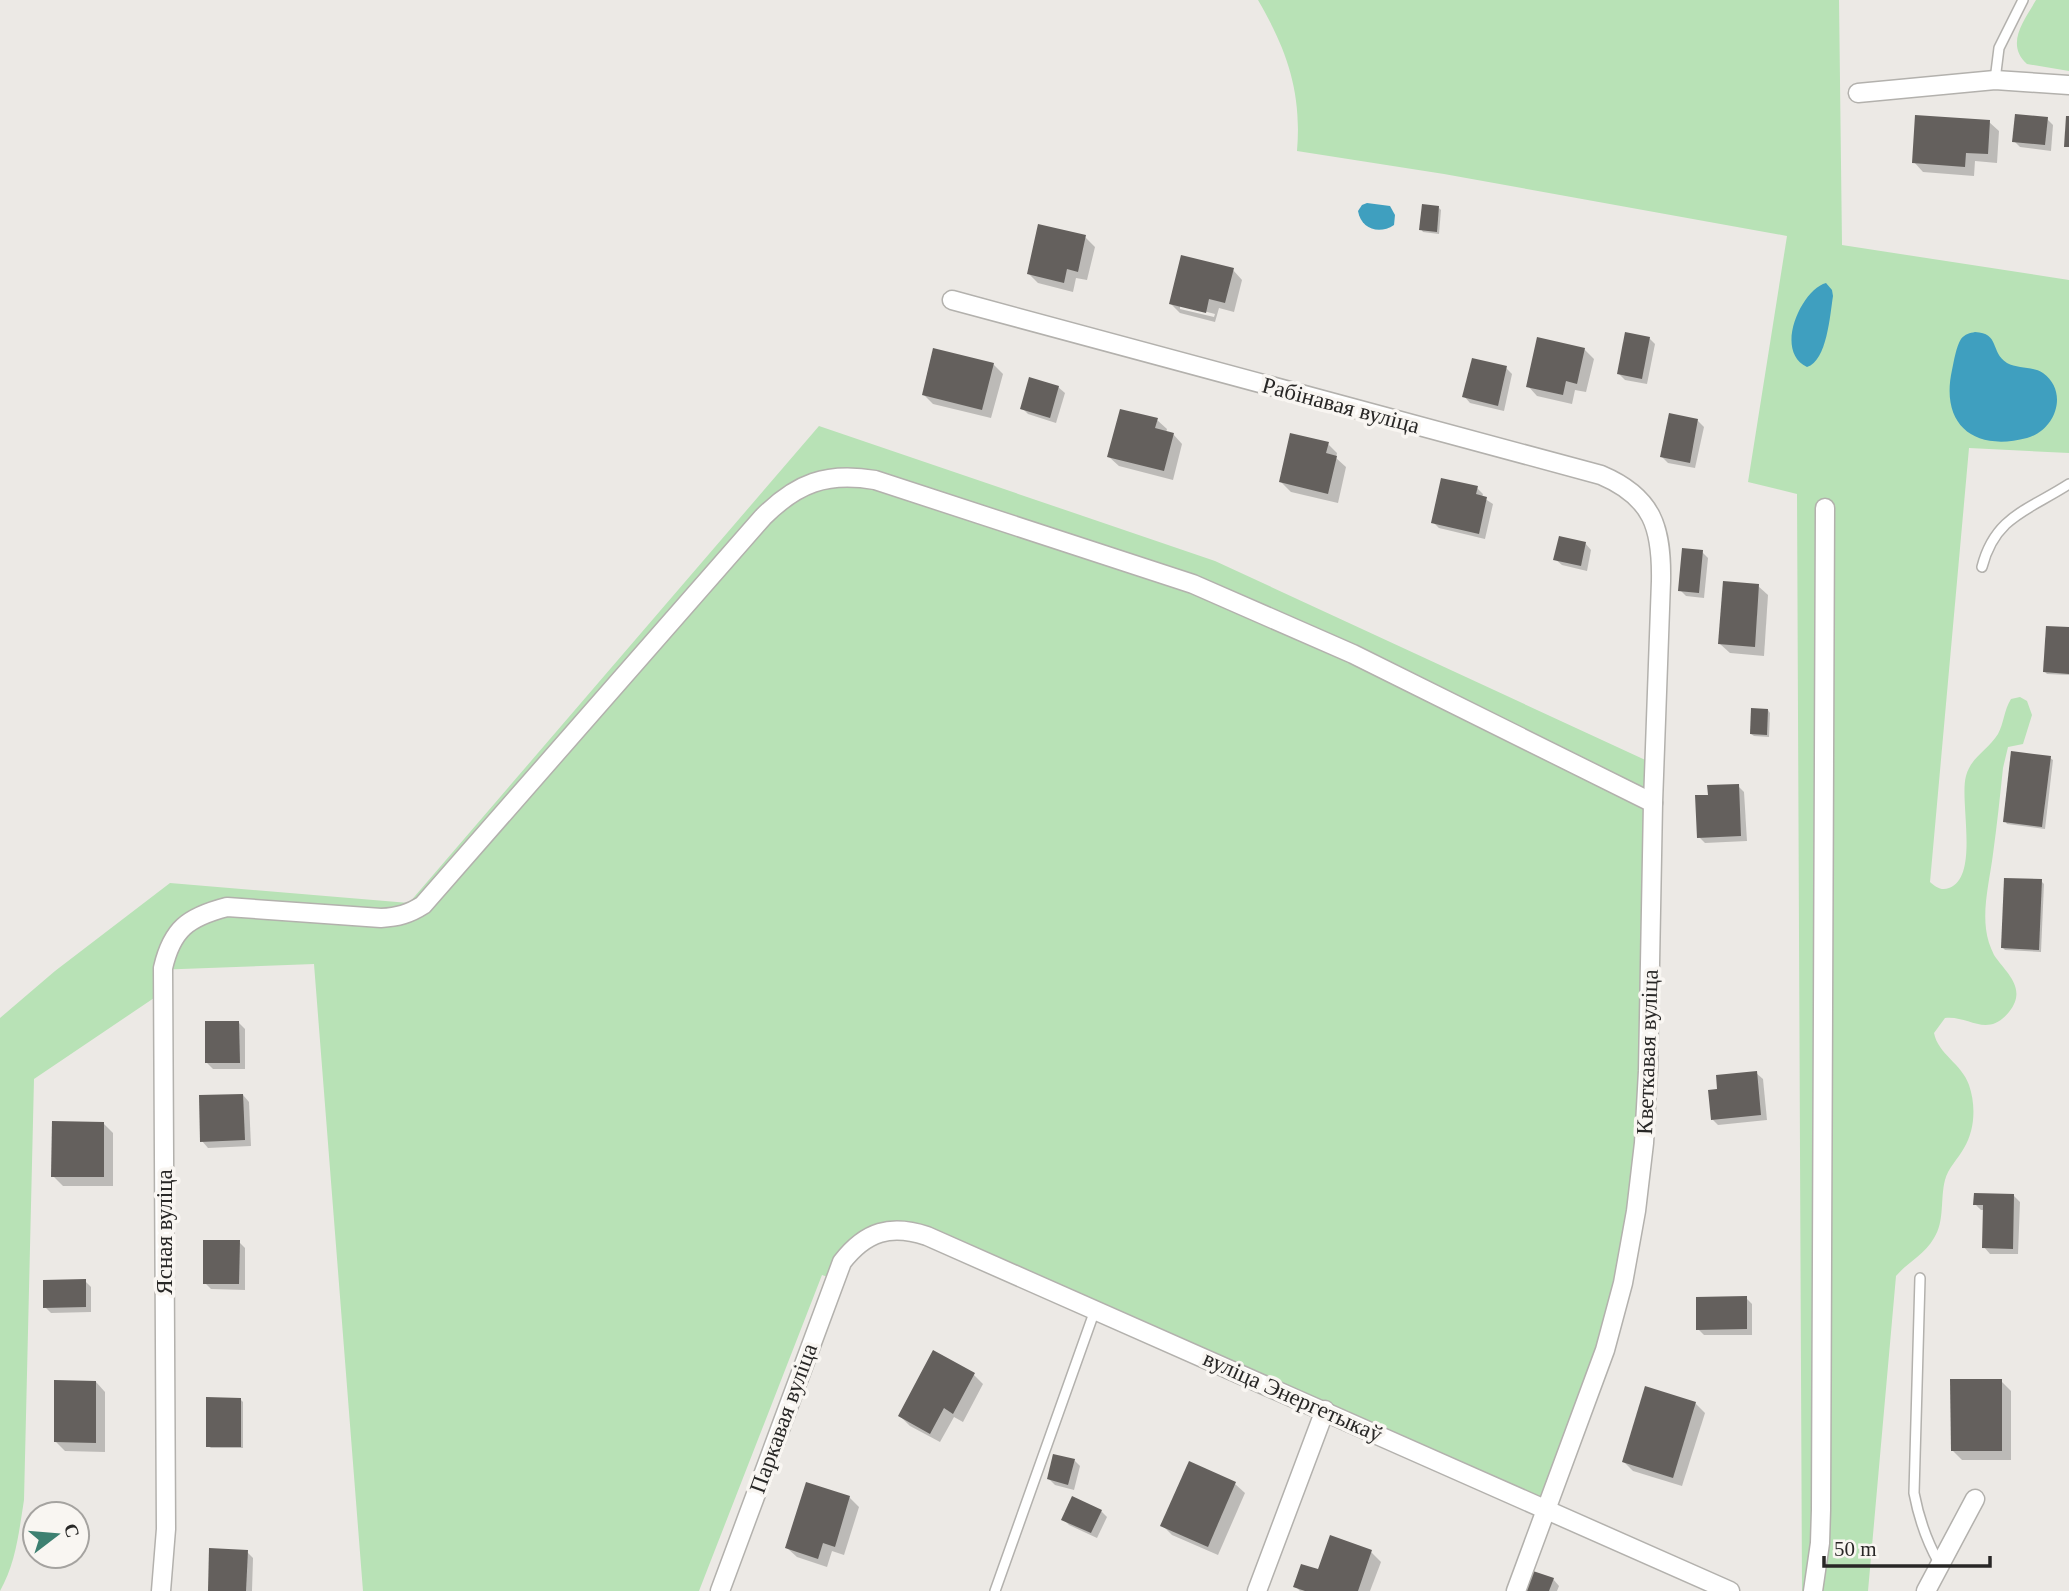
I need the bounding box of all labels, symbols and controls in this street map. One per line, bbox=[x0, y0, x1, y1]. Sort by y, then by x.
street label: Рабінавая вуліца bbox=[1260, 372, 1422, 438]
street label: Кветкавая вуліца bbox=[1632, 969, 1663, 1135]
street label: Ясная вуліца bbox=[152, 1169, 177, 1295]
street label: Паркавая вуліца bbox=[745, 1340, 822, 1496]
street label: вуліца Энергетыкаў bbox=[1199, 1346, 1387, 1447]
north arrow bbox=[21, 1500, 91, 1570]
text: С bbox=[60, 1521, 84, 1540]
scale bar bbox=[1824, 1524, 1990, 1568]
text: 50 m bbox=[1834, 1537, 1877, 1561]

